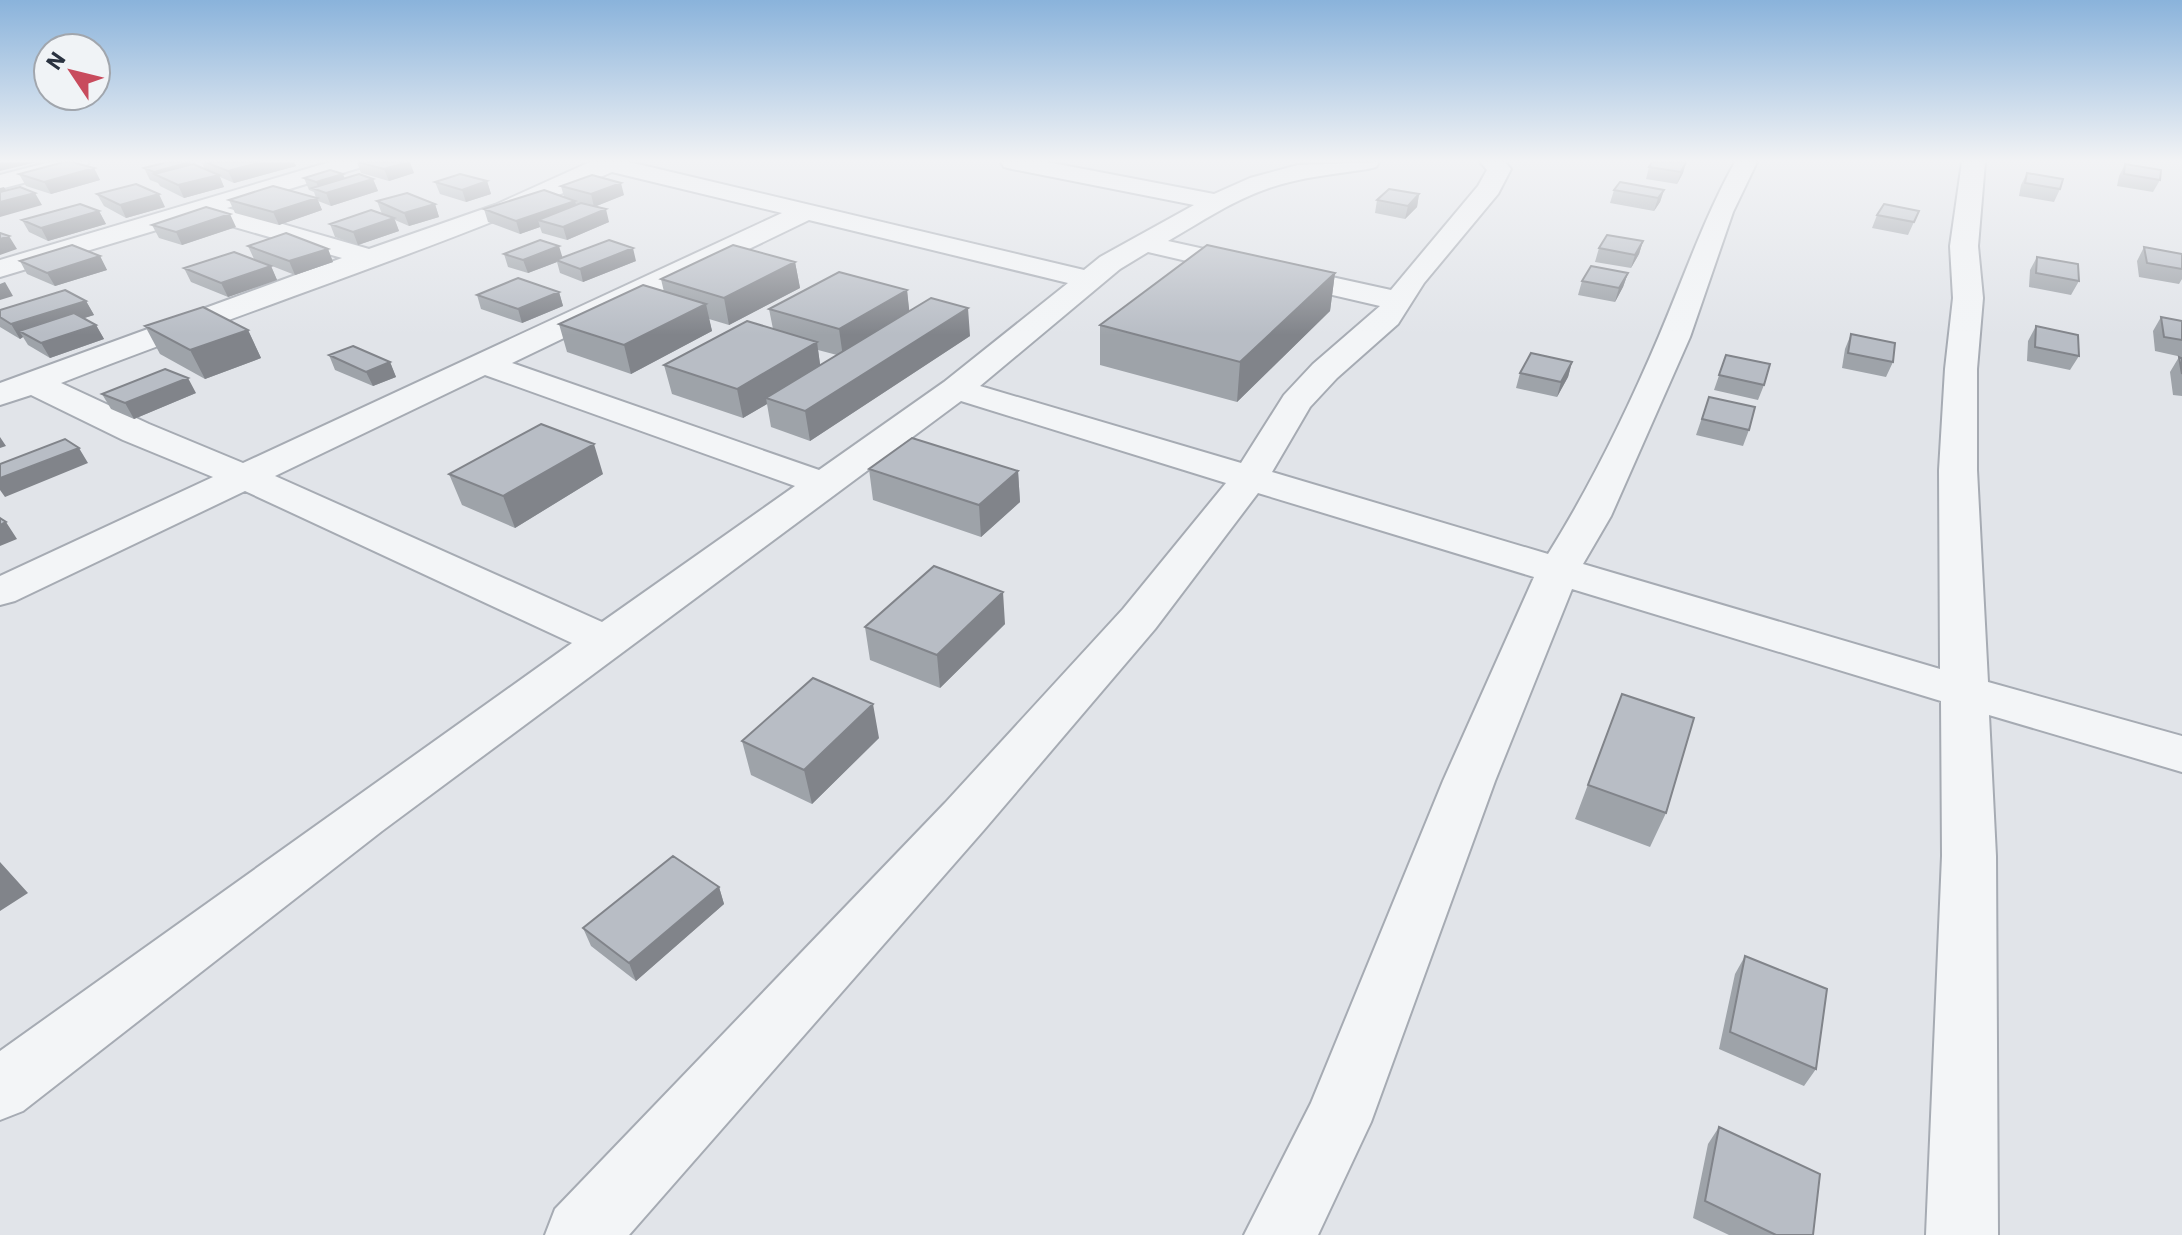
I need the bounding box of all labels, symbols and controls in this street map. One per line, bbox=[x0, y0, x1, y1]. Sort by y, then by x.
north arrow bbox=[32, 32, 112, 112]
text: N bbox=[39, 45, 72, 75]

